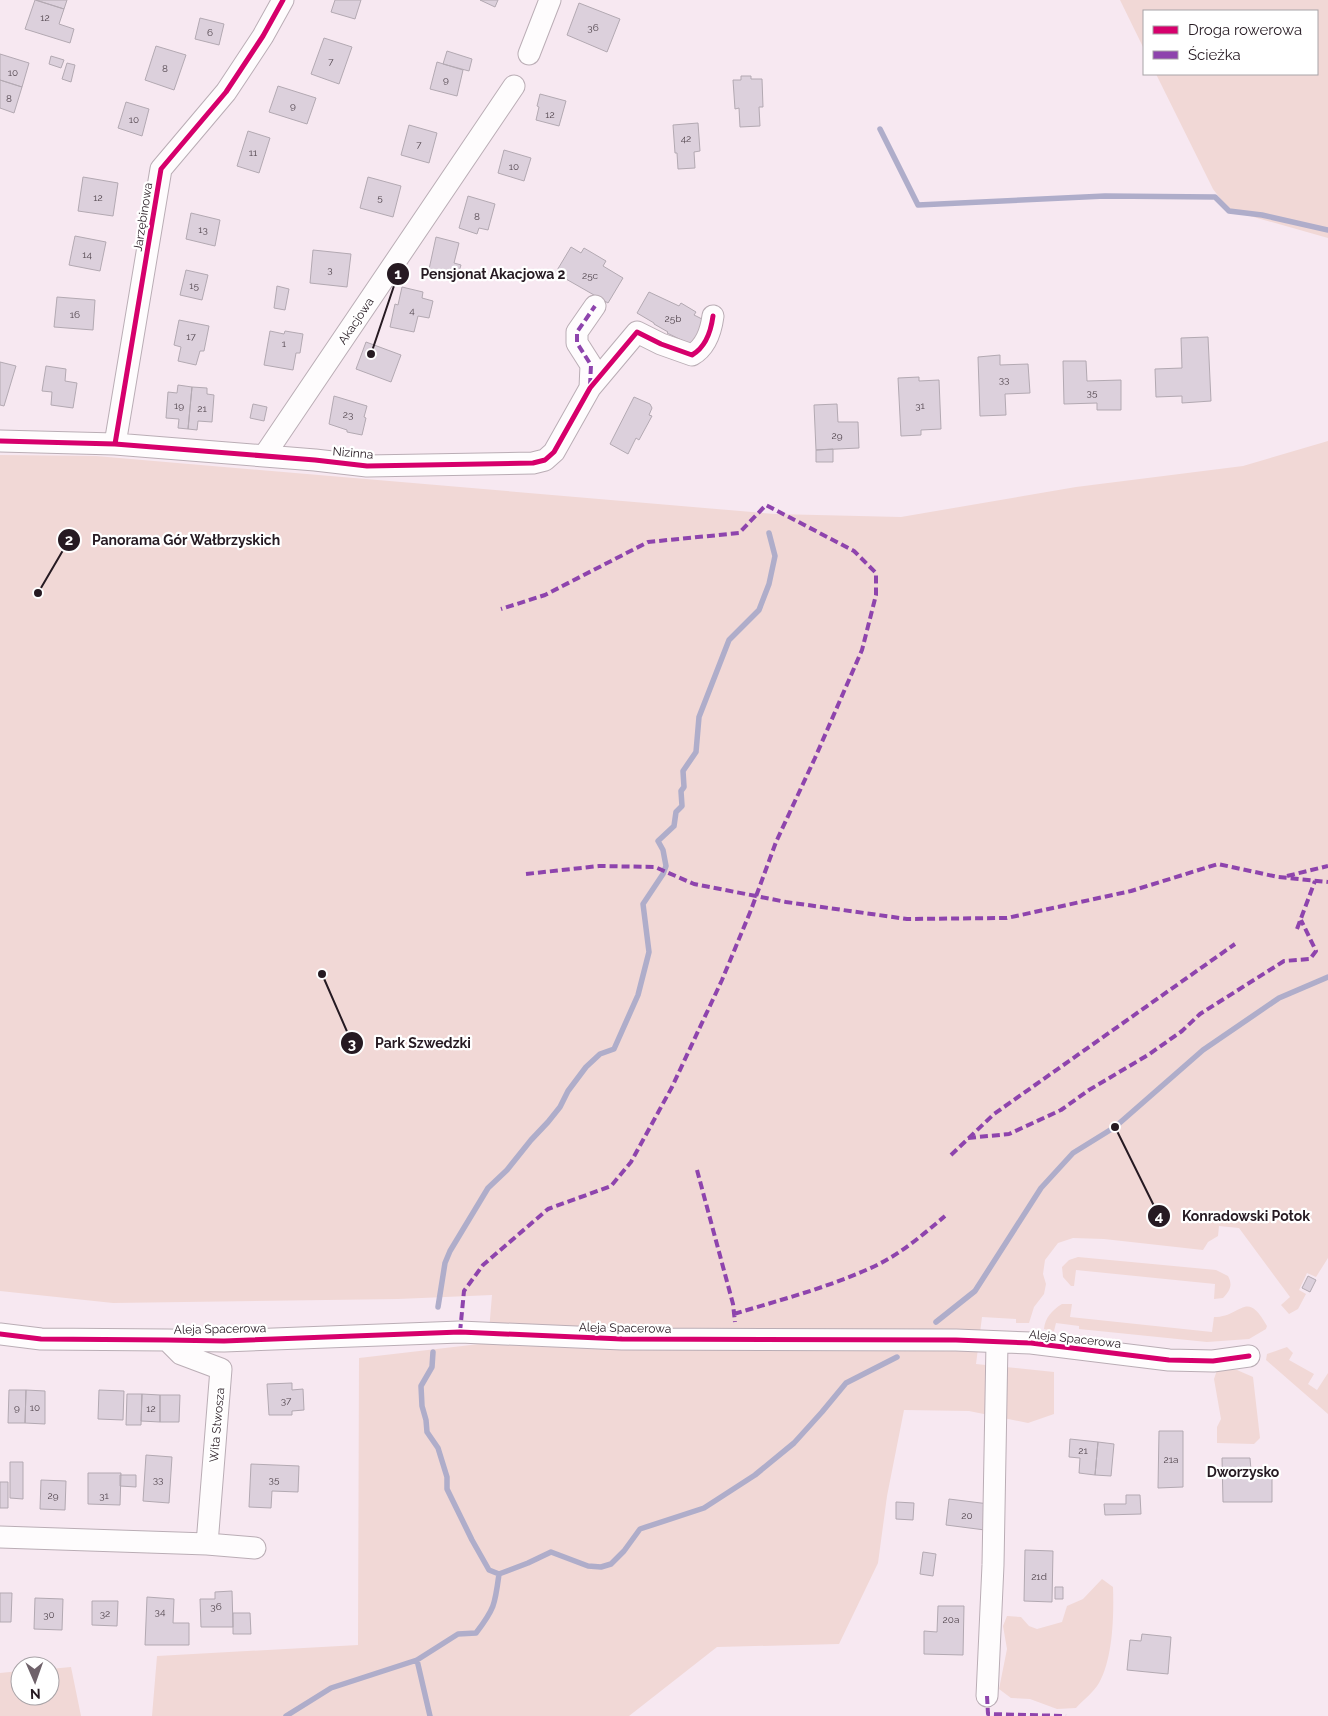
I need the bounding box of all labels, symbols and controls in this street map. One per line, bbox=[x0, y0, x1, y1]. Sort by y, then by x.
legend bbox=[1143, 10, 1318, 75]
house number: 12 bbox=[40, 12, 50, 23]
text: Droga rowerowa bbox=[1188, 21, 1302, 39]
house number: 36 bbox=[587, 22, 599, 33]
house number: 6 bbox=[207, 27, 213, 38]
text: Ścieżka bbox=[1188, 46, 1241, 64]
house number: 7 bbox=[328, 56, 334, 67]
house number: 8 bbox=[162, 63, 168, 74]
house number: 10 bbox=[8, 67, 18, 78]
house number: 9 bbox=[443, 74, 449, 85]
house number: 8 bbox=[6, 93, 12, 104]
house number: 9 bbox=[290, 100, 296, 111]
house number: 12 bbox=[545, 109, 555, 120]
house number: 10 bbox=[129, 114, 139, 125]
house number: 42 bbox=[681, 133, 691, 144]
house number: 7 bbox=[416, 139, 422, 150]
house number: 11 bbox=[249, 147, 258, 158]
house number: 10 bbox=[509, 161, 519, 172]
street label: Jarzębinowa bbox=[131, 182, 155, 252]
house number: 12 bbox=[93, 192, 103, 203]
house number: 5 bbox=[377, 192, 383, 203]
house number: 8 bbox=[474, 211, 480, 222]
house number: 13 bbox=[198, 224, 208, 235]
house number: 14 bbox=[82, 249, 92, 260]
callout: Pensjonat Akacjowa 2 bbox=[386, 260, 576, 289]
house number: 3 bbox=[327, 264, 333, 275]
text: 1 bbox=[394, 265, 402, 283]
text: Pensjonat Akacjowa 2 bbox=[420, 266, 566, 282]
house number: 25c bbox=[582, 270, 599, 281]
house number: 15 bbox=[189, 280, 199, 291]
street label: Akacjowa bbox=[335, 295, 377, 347]
house number: 4 bbox=[409, 305, 415, 316]
house number: 16 bbox=[70, 309, 80, 320]
house number: 25b bbox=[665, 313, 681, 324]
house number: 17 bbox=[186, 331, 196, 342]
house number: 1 bbox=[282, 338, 287, 349]
house number: 33 bbox=[999, 374, 1009, 385]
house number: 35 bbox=[1087, 387, 1098, 398]
house number: 19 bbox=[174, 400, 184, 411]
house number: 31 bbox=[915, 400, 926, 411]
house number: 21 bbox=[197, 403, 207, 414]
house number: 23 bbox=[343, 409, 353, 420]
house number: 29 bbox=[831, 430, 843, 441]
street label: Nizinna bbox=[332, 444, 374, 462]
callout: Panorama Gór Wałbrzyskich bbox=[57, 525, 291, 554]
text: 2 bbox=[65, 531, 73, 549]
text: Panorama Gór Wałbrzyskich bbox=[92, 532, 280, 548]
callout: Park Szwedzki bbox=[340, 1029, 480, 1058]
text: 3 bbox=[348, 1035, 356, 1053]
text: Park Szwedzki bbox=[375, 1035, 471, 1051]
callout: Konradowski Potok bbox=[1147, 1202, 1320, 1231]
text: 4 bbox=[1155, 1207, 1164, 1225]
text: Konradowski Potok bbox=[1182, 1208, 1310, 1224]
street label: Aleja Spacerowa bbox=[579, 1320, 671, 1336]
street label: Aleja Spacerowa bbox=[174, 1321, 266, 1337]
street label: Aleja Spacerowa bbox=[1028, 1327, 1122, 1351]
street label: Wita Stwosza bbox=[207, 1387, 227, 1463]
house number: 37 bbox=[281, 1395, 292, 1406]
house number: 9 bbox=[14, 1402, 20, 1413]
house number: 10 bbox=[30, 1402, 40, 1413]
house number: 12 bbox=[146, 1403, 156, 1414]
house number: 21 bbox=[1078, 1445, 1088, 1456]
house number: 21a bbox=[1164, 1454, 1178, 1465]
district label: Dworzysko bbox=[1207, 1464, 1280, 1480]
house number: 33 bbox=[153, 1474, 163, 1485]
house number: 35 bbox=[269, 1474, 280, 1485]
house number: 29 bbox=[47, 1490, 59, 1501]
house number: 31 bbox=[99, 1490, 110, 1501]
house number: 20 bbox=[961, 1510, 973, 1521]
house number: 21d bbox=[1031, 1571, 1047, 1582]
house number: 36 bbox=[210, 1601, 222, 1612]
house number: 34 bbox=[155, 1606, 166, 1617]
house number: 32 bbox=[100, 1608, 110, 1619]
house number: 30 bbox=[43, 1609, 55, 1620]
house number: 20a bbox=[943, 1614, 959, 1625]
north arrow bbox=[10, 1656, 60, 1706]
text: N bbox=[30, 1686, 41, 1702]

